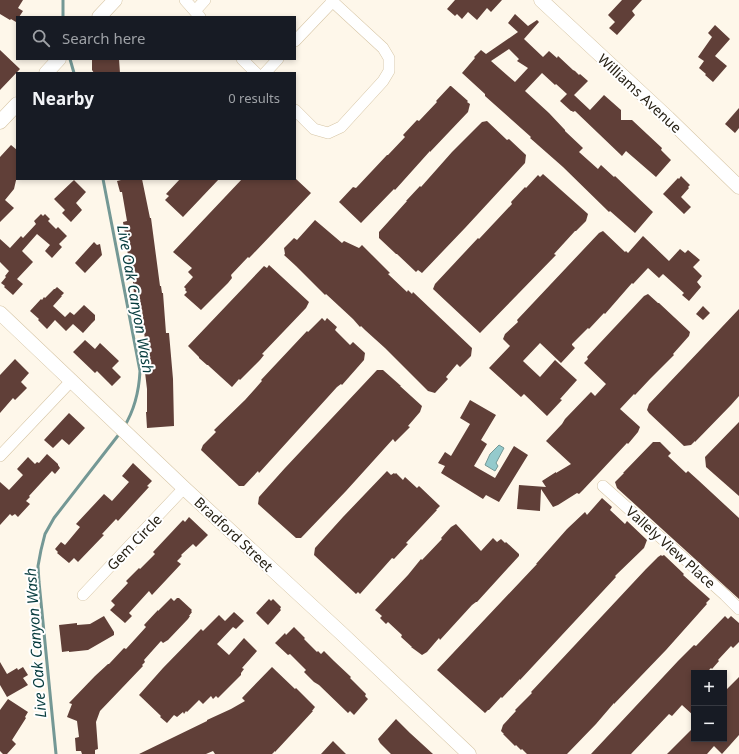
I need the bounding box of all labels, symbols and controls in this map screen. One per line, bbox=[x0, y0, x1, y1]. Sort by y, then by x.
search box bbox=[16, 16, 296, 60]
icon: search bbox=[30, 27, 52, 49]
text: Search here bbox=[62, 28, 145, 48]
street label: Williams Avenue bbox=[594, 49, 686, 137]
text: Nearby bbox=[32, 87, 94, 110]
text: 0 results bbox=[228, 89, 280, 107]
water label: Live Oak Canyon Wash bbox=[113, 223, 159, 375]
street label: Bradford Street bbox=[191, 493, 277, 575]
street label: Vallely View Place bbox=[622, 502, 720, 592]
street label: Gem Circle bbox=[103, 510, 166, 574]
water label: Live Oak Canyon Wash bbox=[20, 567, 50, 719]
map controls bbox=[691, 670, 727, 742]
button: + bbox=[691, 670, 727, 706]
button: − bbox=[691, 706, 727, 742]

